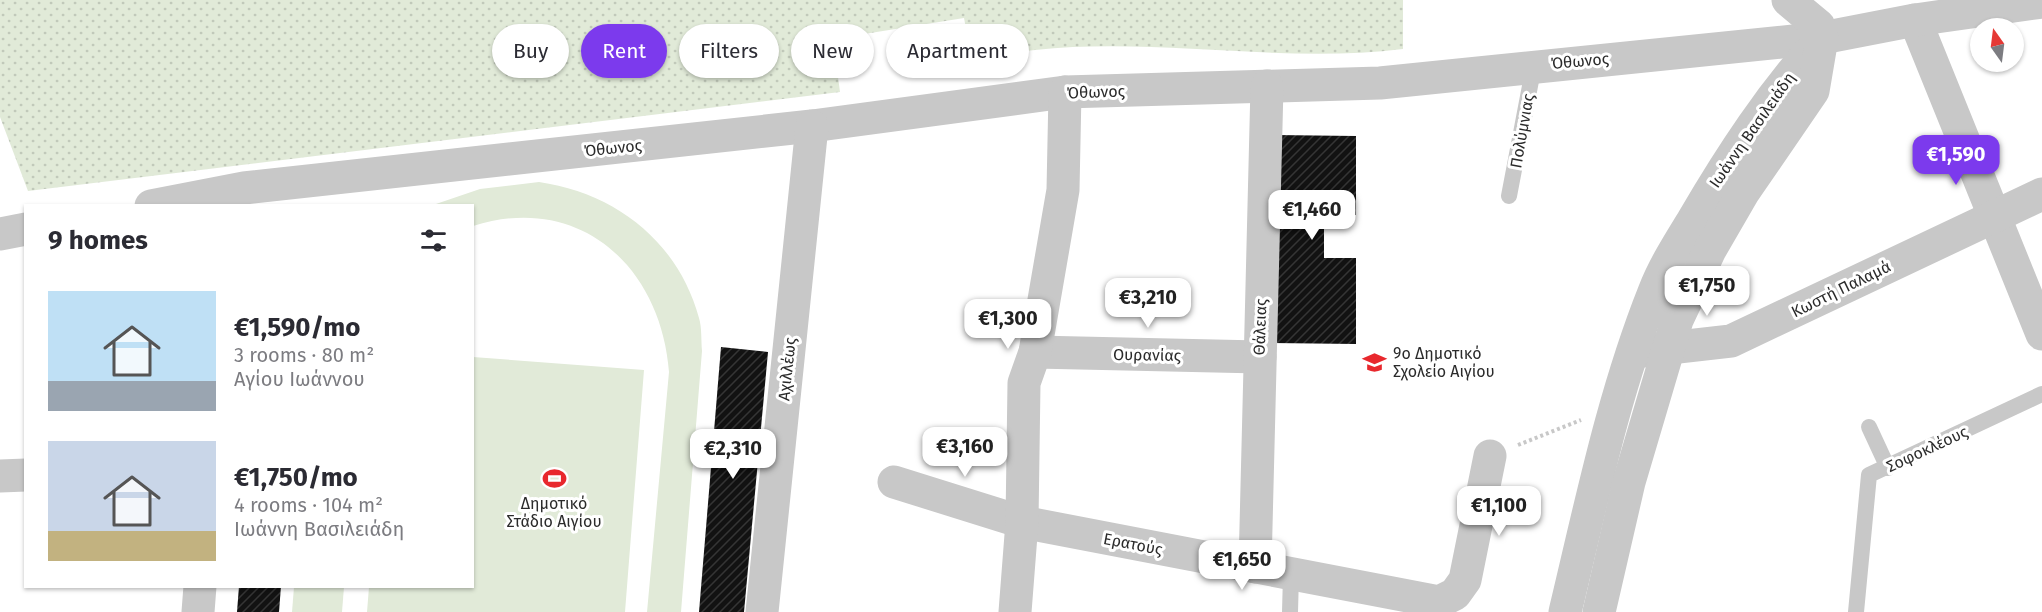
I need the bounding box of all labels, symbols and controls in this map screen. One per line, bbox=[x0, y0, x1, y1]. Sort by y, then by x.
north arrow bbox=[1970, 18, 2024, 72]
map controls bbox=[1970, 18, 2024, 72]
chip: Buy bbox=[492, 24, 569, 78]
chip: Rent bbox=[581, 24, 667, 78]
chip: Filters bbox=[679, 24, 779, 78]
chip: New bbox=[791, 24, 874, 78]
chip: Apartment bbox=[886, 24, 1029, 78]
street label: Όθωνος bbox=[1550, 49, 1610, 73]
street label: Ιωάννη Βασιλειάδη bbox=[1705, 69, 1799, 191]
street label: Όθωνος bbox=[1067, 81, 1126, 103]
street label: Πολύμνιας bbox=[1506, 92, 1538, 170]
street label: Όθωνος bbox=[583, 135, 643, 160]
pin: €1,590 bbox=[1907, 135, 2005, 186]
text: €1,590 bbox=[1927, 142, 1985, 166]
pin: €1,460 bbox=[1263, 190, 1361, 241]
text: €1,460 bbox=[1282, 197, 1342, 221]
icon: filters bbox=[417, 224, 450, 257]
text: 9 homes bbox=[48, 225, 148, 256]
street label: Κωστή Παλαμά bbox=[1788, 257, 1894, 321]
pin: €1,750 bbox=[1658, 266, 1756, 317]
text: €1,750 bbox=[1679, 273, 1735, 297]
pin: €3,210 bbox=[1099, 278, 1197, 329]
text: €3,210 bbox=[1119, 285, 1177, 309]
street label: Θάλειας bbox=[1250, 298, 1271, 356]
pin: €1,300 bbox=[959, 299, 1057, 350]
text: €1,300 bbox=[978, 306, 1038, 330]
text: €1,590/mo bbox=[234, 312, 360, 343]
icon: home bbox=[96, 315, 168, 387]
street label: Αχιλλέως bbox=[774, 336, 800, 402]
text: 3 rooms · 80 m² bbox=[234, 343, 374, 367]
place label: 9ο Δημοτικό Σχολείο Αιγίου bbox=[1393, 344, 1495, 381]
street label: Ουρανίας bbox=[1113, 345, 1182, 365]
school or university icon: 9ο Δημοτικό Σχολείο Αιγίου bbox=[1362, 349, 1388, 375]
text: Αγίου Ιωάννου bbox=[234, 367, 365, 391]
street label: Σοφοκλέους bbox=[1883, 422, 1971, 476]
pin: €3,160 bbox=[916, 427, 1014, 478]
pin: €2,310 bbox=[684, 429, 782, 480]
text: €3,160 bbox=[936, 434, 994, 458]
text: €2,310 bbox=[704, 436, 762, 460]
text: €1,750/mo bbox=[234, 462, 358, 493]
icon: home bbox=[96, 465, 168, 537]
sports icon: Δημοτικό Στάδιο Αιγίου bbox=[541, 465, 567, 491]
pin: €1,100 bbox=[1450, 486, 1548, 537]
text: 4 rooms · 104 m² bbox=[234, 493, 383, 517]
text: €1,100 bbox=[1471, 493, 1527, 517]
place label: Δημοτικό Στάδιο Αιγίου bbox=[506, 494, 602, 531]
text: Ιωάννη Βασιλειάδη bbox=[234, 517, 404, 541]
street label: Ερατούς bbox=[1102, 529, 1165, 559]
pin: €1,650 bbox=[1193, 540, 1291, 591]
text: €1,650 bbox=[1213, 547, 1271, 571]

